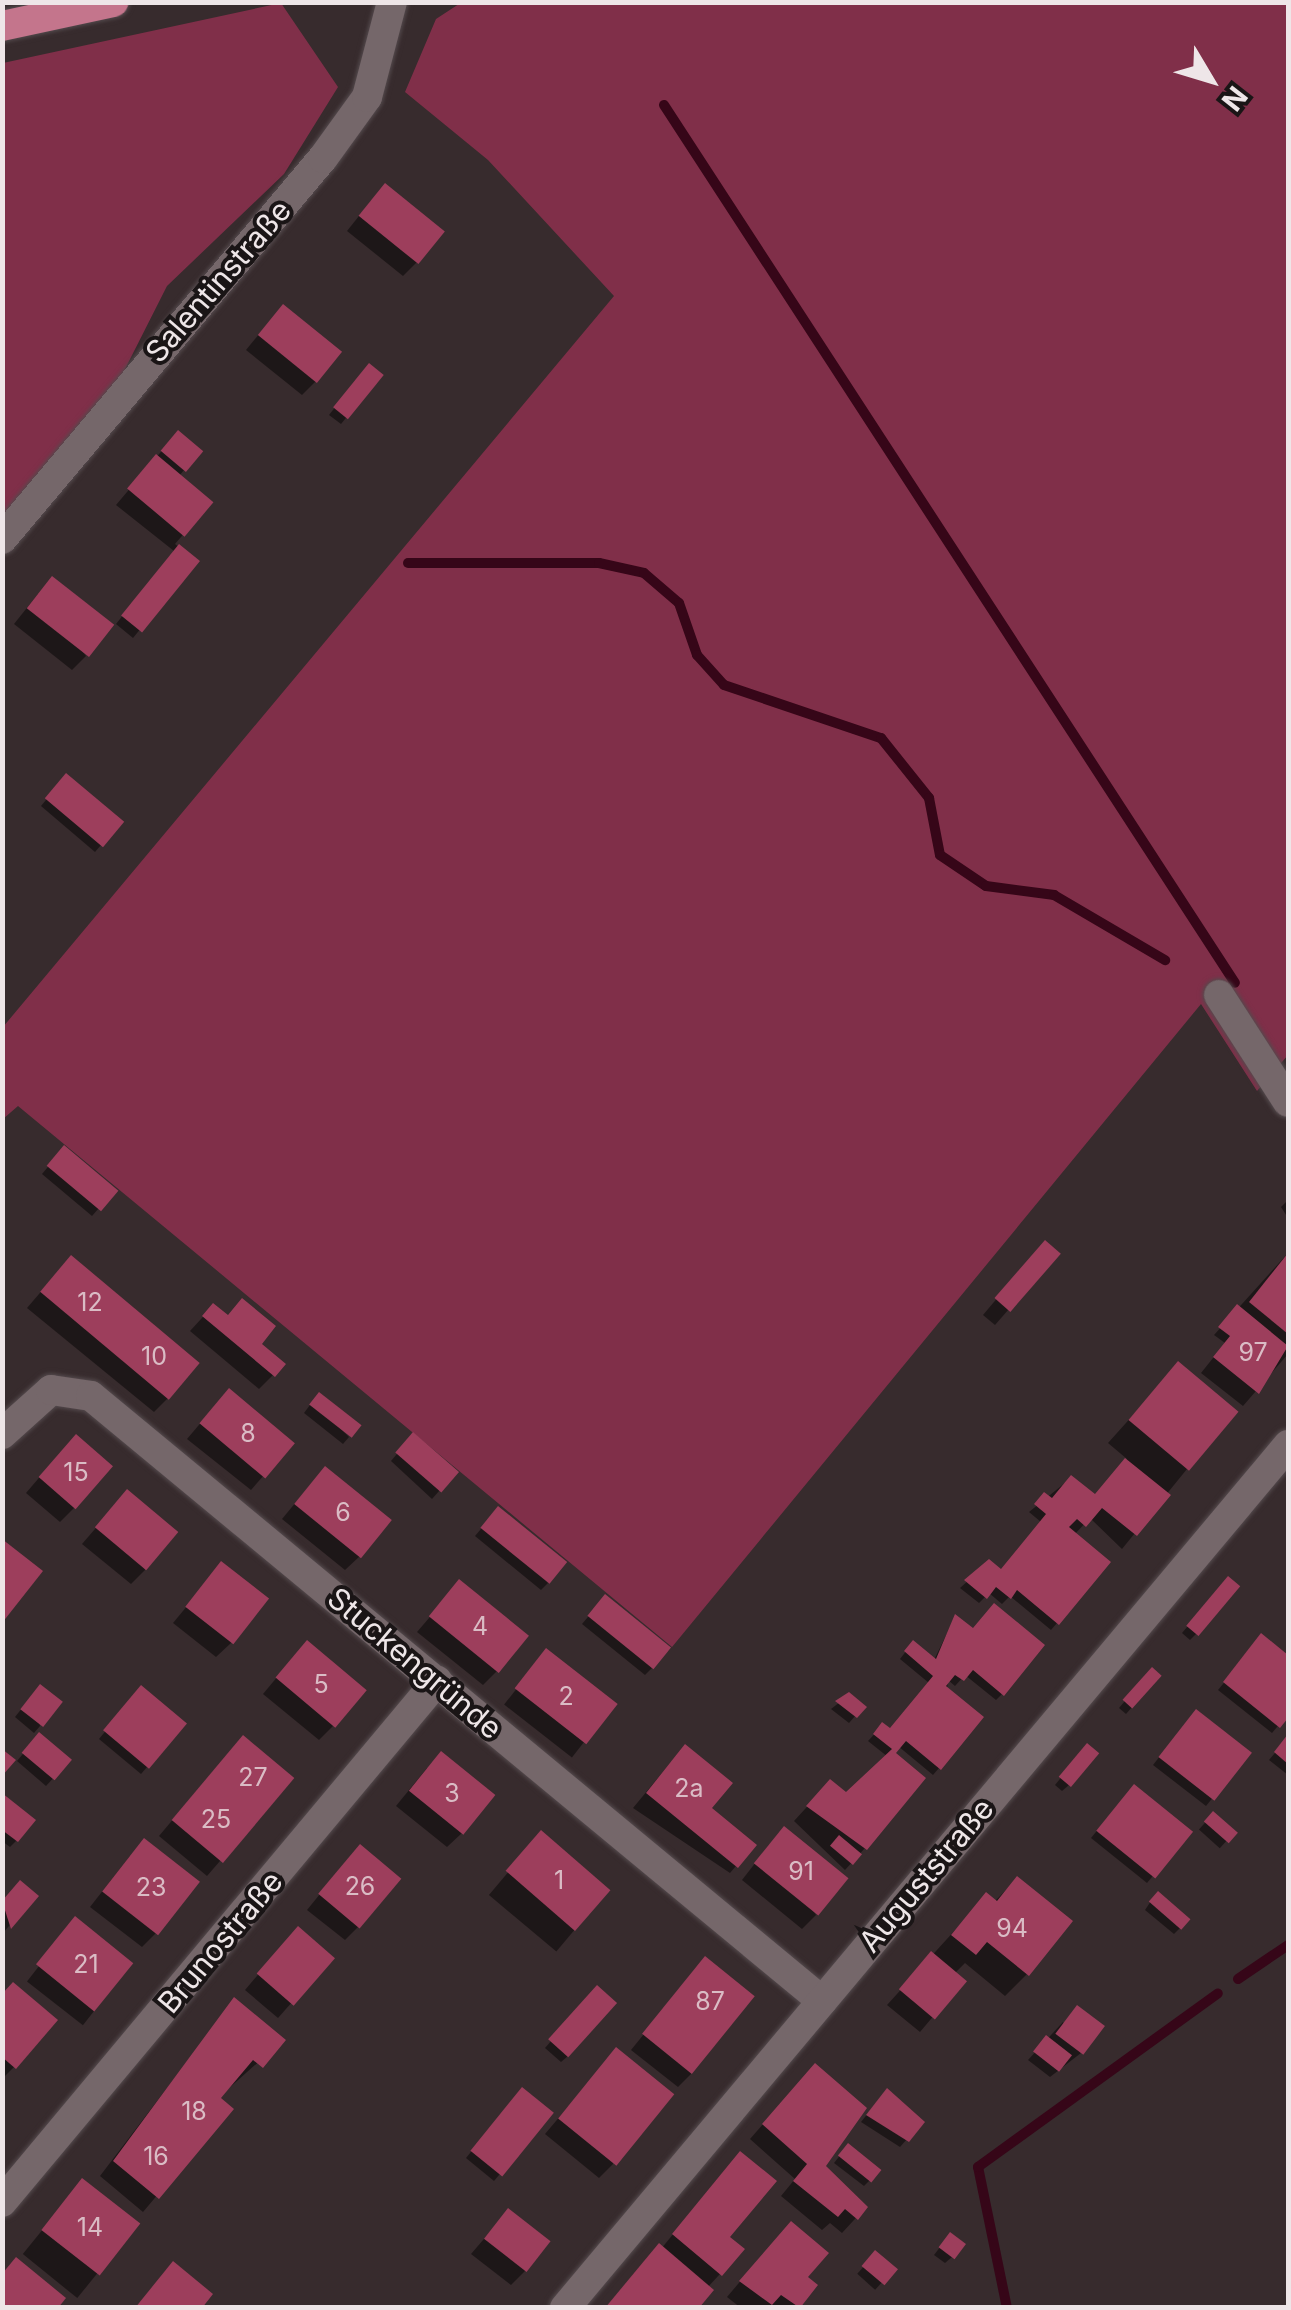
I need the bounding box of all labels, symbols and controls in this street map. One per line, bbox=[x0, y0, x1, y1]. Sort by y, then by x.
north arrow bbox=[1161, 30, 1261, 130]
text: N bbox=[1215, 80, 1255, 117]
street label: Salentinstraße bbox=[138, 193, 298, 369]
house number: 12 bbox=[77, 1287, 103, 1317]
house number: 97 bbox=[1238, 1337, 1268, 1367]
house number: 10 bbox=[141, 1341, 167, 1371]
house number: 8 bbox=[240, 1418, 256, 1448]
house number: 15 bbox=[63, 1457, 89, 1487]
house number: 6 bbox=[335, 1497, 351, 1527]
street label: Stuckengründe bbox=[321, 1580, 509, 1746]
house number: 4 bbox=[472, 1611, 488, 1641]
house number: 5 bbox=[313, 1669, 329, 1699]
house number: 2 bbox=[558, 1681, 574, 1711]
house number: 27 bbox=[238, 1762, 268, 1792]
house number: 2a bbox=[674, 1773, 704, 1803]
house number: 3 bbox=[444, 1778, 460, 1808]
street label: Auguststraße bbox=[851, 1791, 1001, 1959]
house number: 25 bbox=[201, 1804, 231, 1834]
house number: 91 bbox=[788, 1856, 814, 1886]
street label: Brunostraße bbox=[150, 1864, 290, 2020]
house number: 1 bbox=[554, 1865, 564, 1895]
house number: 26 bbox=[345, 1871, 375, 1901]
house number: 23 bbox=[136, 1872, 166, 1902]
house number: 94 bbox=[996, 1913, 1028, 1943]
house number: 21 bbox=[73, 1949, 99, 1979]
house number: 87 bbox=[695, 1986, 725, 2016]
house number: 18 bbox=[181, 2096, 207, 2126]
house number: 16 bbox=[143, 2141, 169, 2171]
house number: 14 bbox=[77, 2212, 103, 2242]

